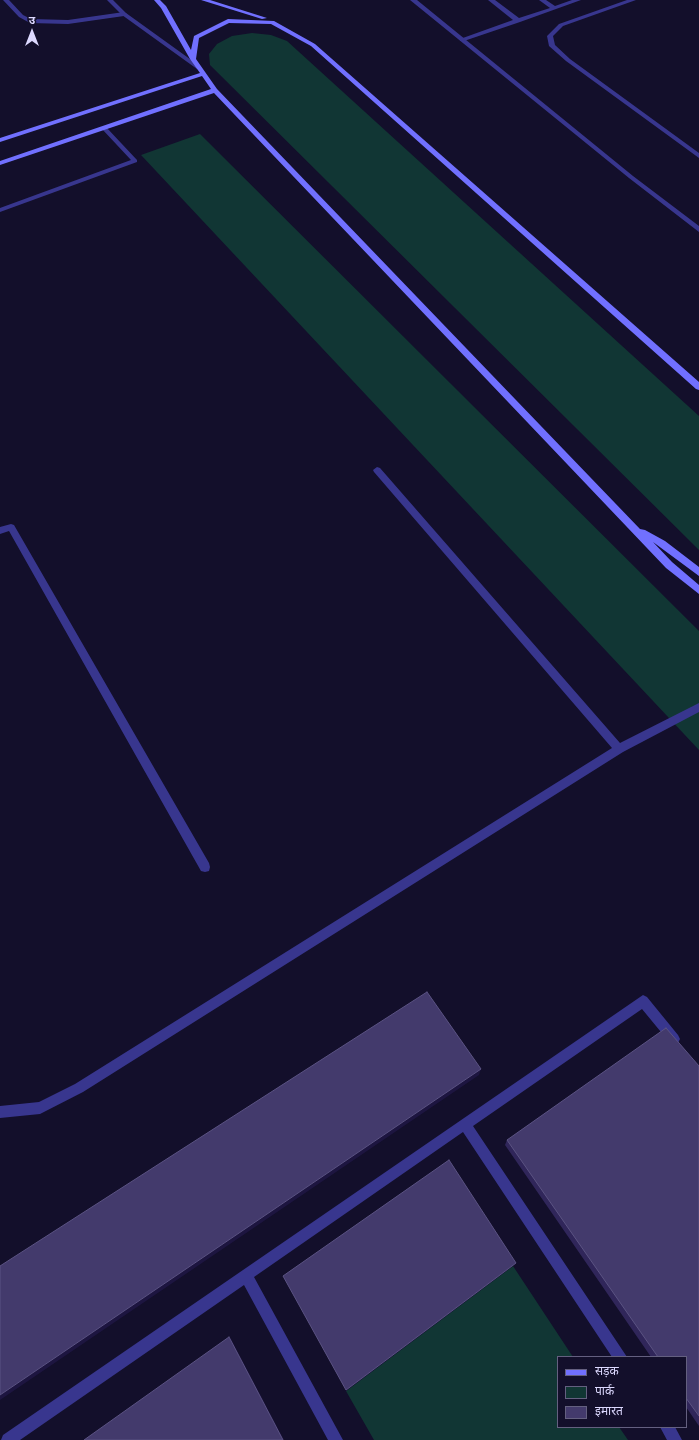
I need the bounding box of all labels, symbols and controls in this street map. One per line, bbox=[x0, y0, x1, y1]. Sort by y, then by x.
north arrow bbox=[12, 12, 52, 52]
text: उ bbox=[29, 14, 35, 26]
legend bbox=[557, 1356, 687, 1428]
text: सड़क bbox=[595, 1364, 619, 1378]
text: पार्क bbox=[595, 1384, 614, 1398]
text: इमारत bbox=[595, 1404, 623, 1418]

